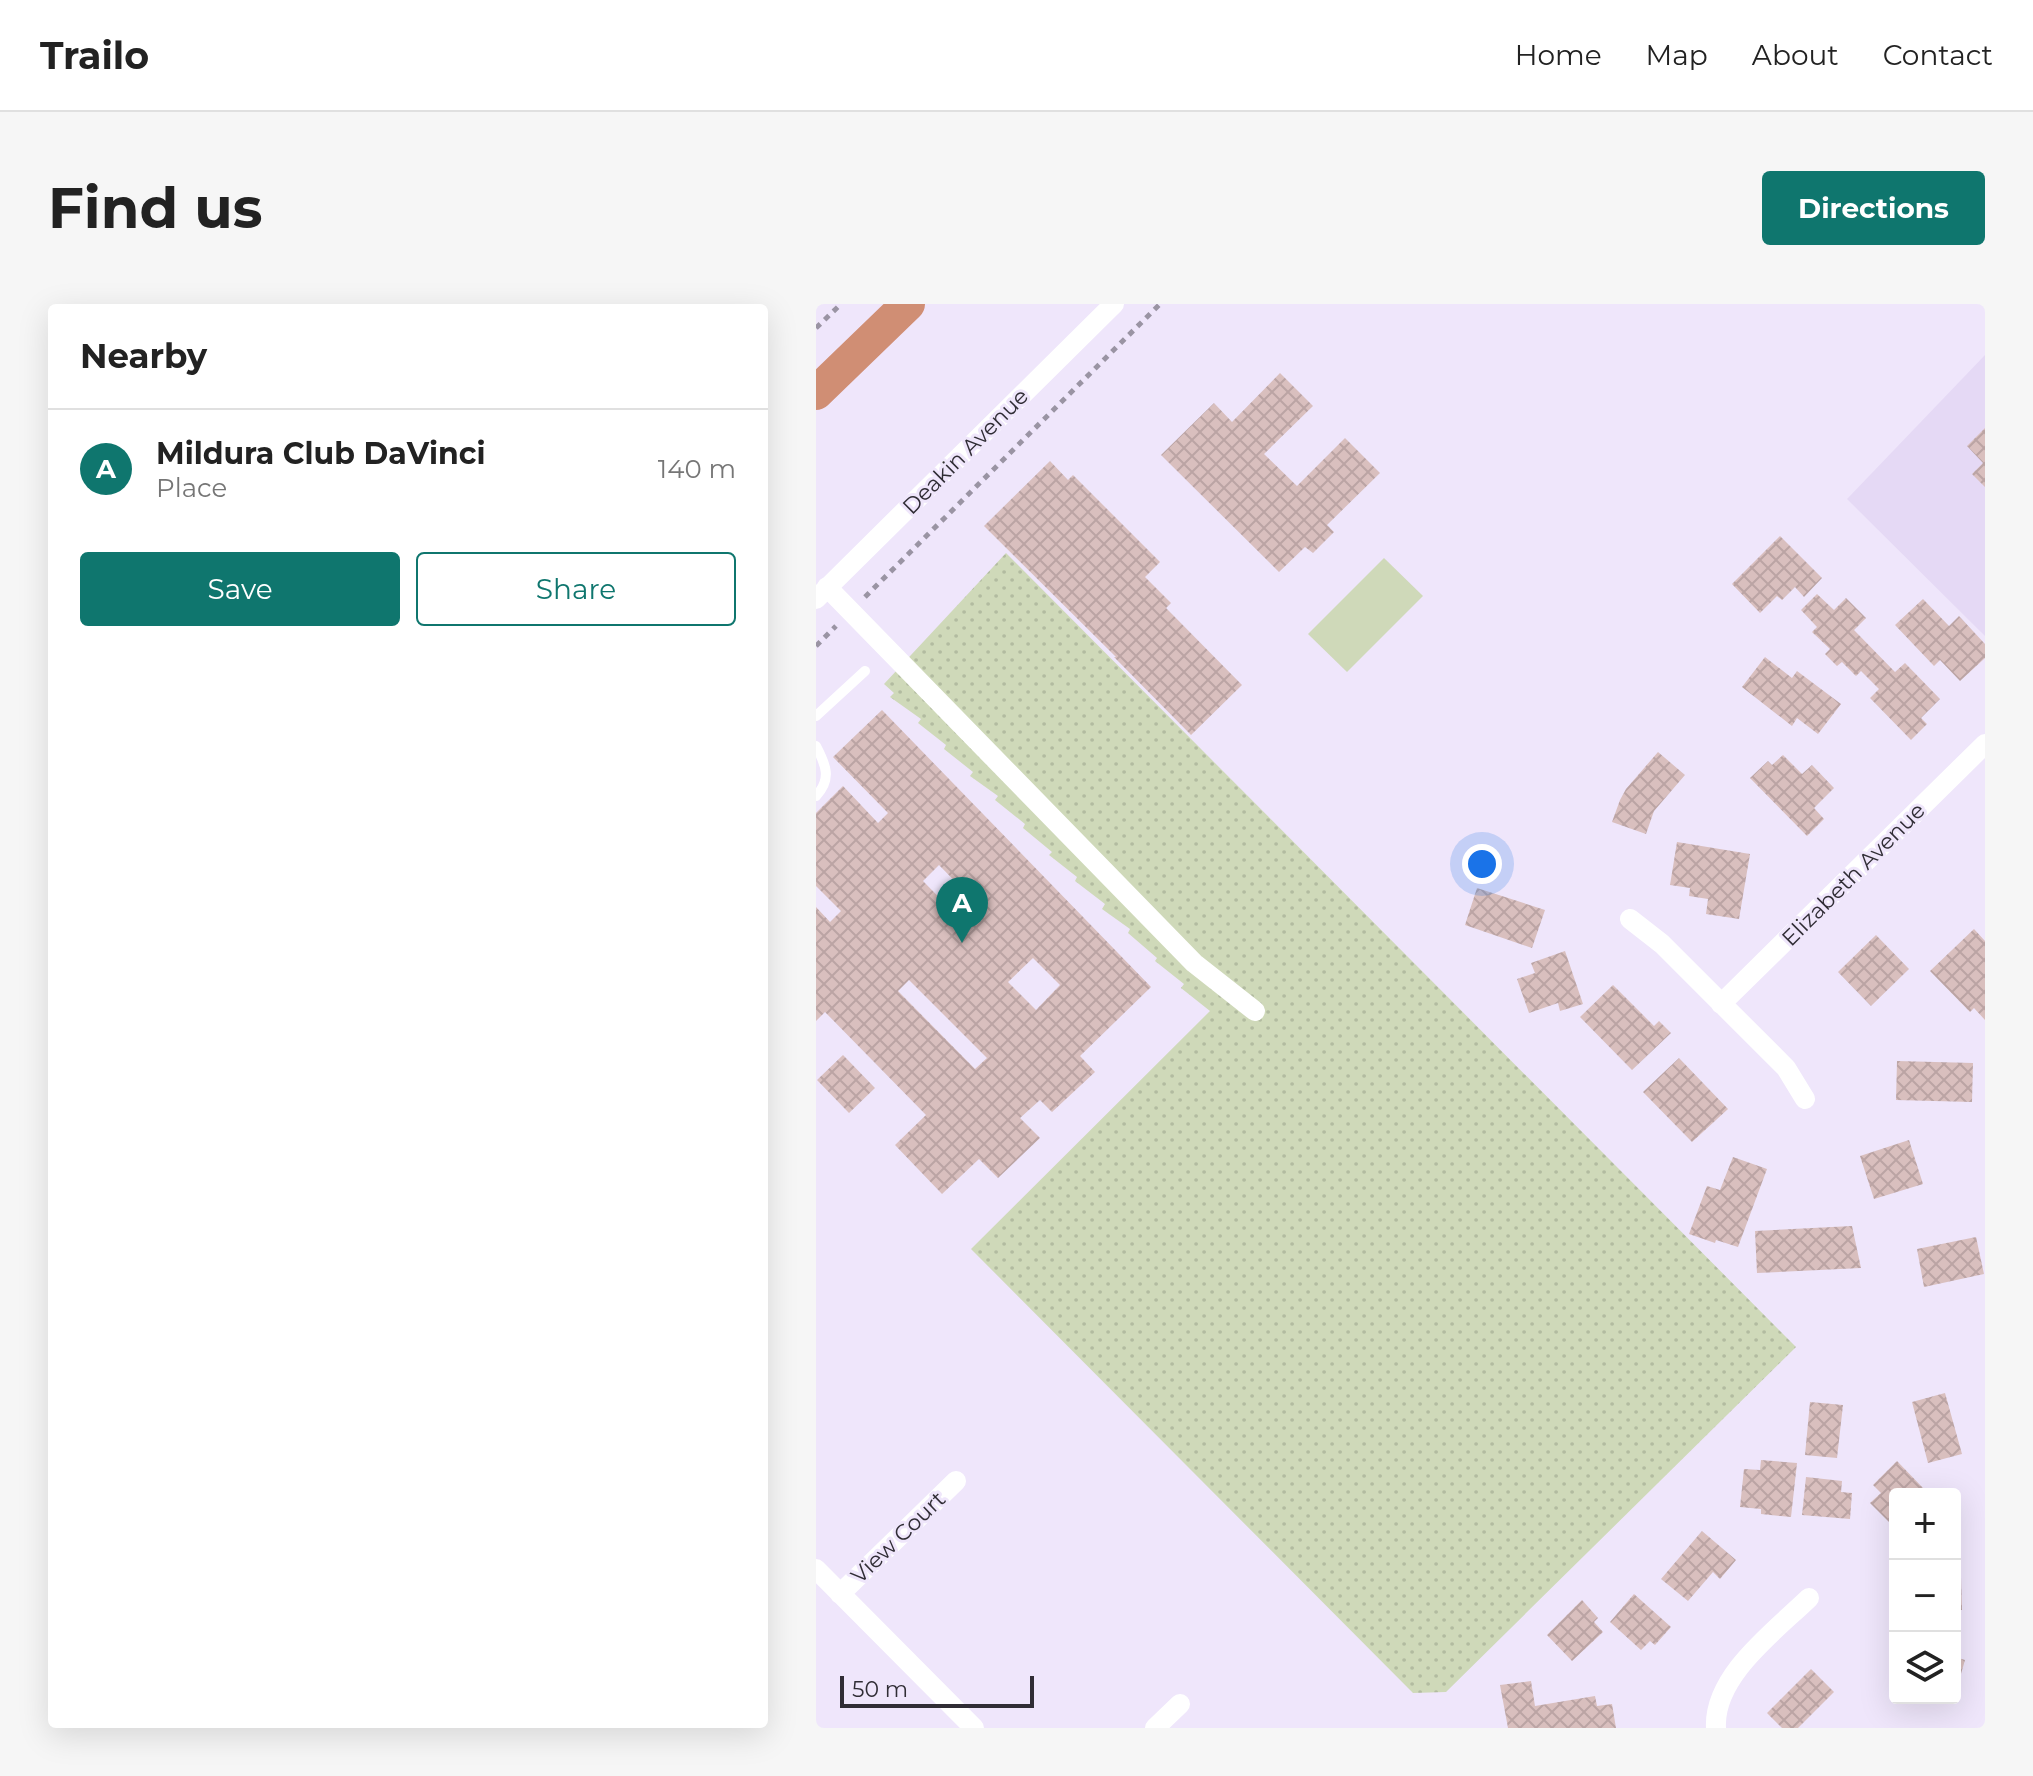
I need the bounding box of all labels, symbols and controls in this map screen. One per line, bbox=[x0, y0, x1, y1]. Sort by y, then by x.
text: Trailo bbox=[40, 32, 149, 79]
text: Home bbox=[1515, 38, 1602, 72]
text: Map bbox=[1646, 38, 1708, 72]
text: About bbox=[1752, 38, 1839, 72]
text: Contact bbox=[1883, 38, 1993, 72]
button: Directions bbox=[1762, 171, 1985, 245]
text: Find us bbox=[48, 174, 262, 242]
text: Nearby bbox=[80, 335, 207, 377]
street label: Deakin Avenue bbox=[897, 383, 1034, 520]
text: Mildura Club DaVinci bbox=[156, 435, 485, 472]
text: A bbox=[96, 453, 116, 485]
text: 140 m bbox=[658, 453, 736, 485]
text: Place bbox=[156, 472, 227, 504]
button: Save bbox=[80, 552, 400, 626]
button: Share bbox=[416, 552, 736, 626]
street label: Elizabeth Avenue bbox=[1776, 797, 1931, 952]
your location bbox=[1462, 844, 1502, 884]
pin: A bbox=[936, 877, 988, 943]
street label: View Court bbox=[846, 1486, 951, 1589]
map controls bbox=[1889, 1488, 1961, 1704]
button: + bbox=[1889, 1488, 1961, 1560]
button: − bbox=[1889, 1560, 1961, 1632]
button: layers bbox=[1889, 1632, 1961, 1704]
scale bar bbox=[840, 1672, 1034, 1708]
text: 50 m bbox=[852, 1676, 908, 1703]

